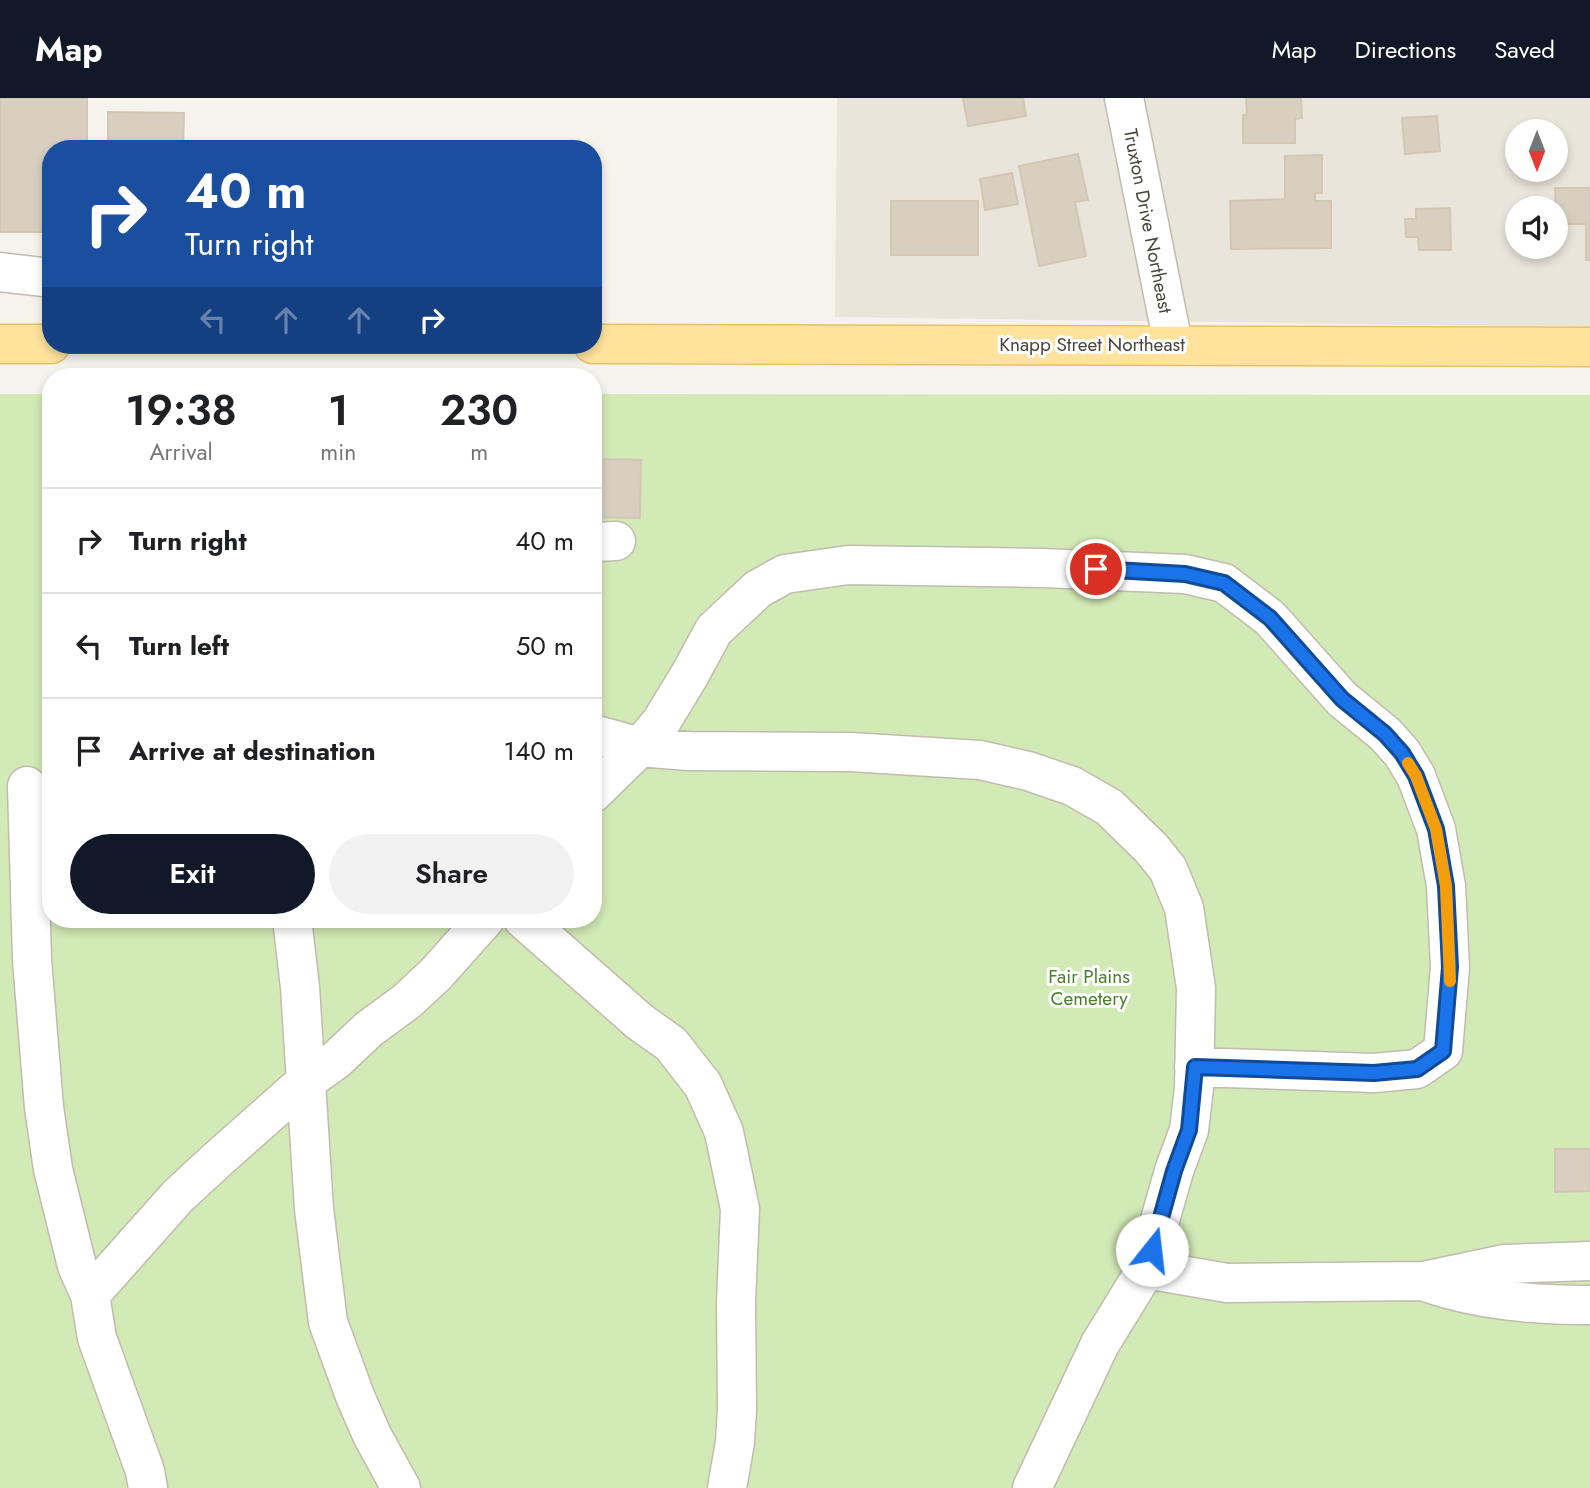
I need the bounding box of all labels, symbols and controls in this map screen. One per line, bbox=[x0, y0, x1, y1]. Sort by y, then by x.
text: Map bbox=[35, 26, 103, 73]
text: Map bbox=[1272, 32, 1317, 67]
text: Directions bbox=[1355, 32, 1456, 67]
text: Saved bbox=[1494, 32, 1555, 67]
north arrow bbox=[1505, 119, 1568, 182]
map controls bbox=[1505, 119, 1568, 259]
street label: Truxton Drive Northeast bbox=[1117, 126, 1179, 316]
text: 40 m bbox=[185, 156, 307, 226]
icon: right bbox=[70, 168, 161, 259]
button: sound bbox=[1505, 196, 1568, 259]
text: Turn right bbox=[185, 221, 314, 267]
icon: left bbox=[194, 301, 232, 339]
icon: ahead bbox=[267, 301, 305, 339]
icon: ahead bbox=[340, 301, 378, 339]
icon: right bbox=[413, 301, 451, 339]
street label: Knapp Street Northeast bbox=[999, 331, 1185, 358]
text: 19:38 bbox=[126, 380, 237, 441]
text: 1 bbox=[328, 380, 349, 441]
text: 230 bbox=[440, 380, 518, 441]
text: Arrival bbox=[149, 435, 213, 469]
text: min bbox=[320, 435, 356, 469]
text: m bbox=[470, 435, 488, 469]
icon: right bbox=[70, 522, 108, 560]
text: Turn right bbox=[129, 522, 247, 560]
text: 40 m bbox=[515, 522, 574, 560]
pin bbox=[1066, 539, 1126, 599]
icon: arrive bbox=[1077, 550, 1115, 588]
icon: left bbox=[70, 627, 108, 665]
text: Turn left bbox=[129, 627, 229, 665]
text: 50 m bbox=[516, 627, 574, 665]
icon: arrive bbox=[70, 732, 108, 770]
text: Arrive at destination bbox=[129, 732, 376, 770]
text: 140 m bbox=[503, 732, 574, 770]
button: Exit bbox=[70, 834, 315, 914]
button: Share bbox=[329, 834, 574, 914]
park label: Fair Plains Cemetery bbox=[1048, 963, 1130, 1012]
position arrow bbox=[1115, 1213, 1189, 1287]

